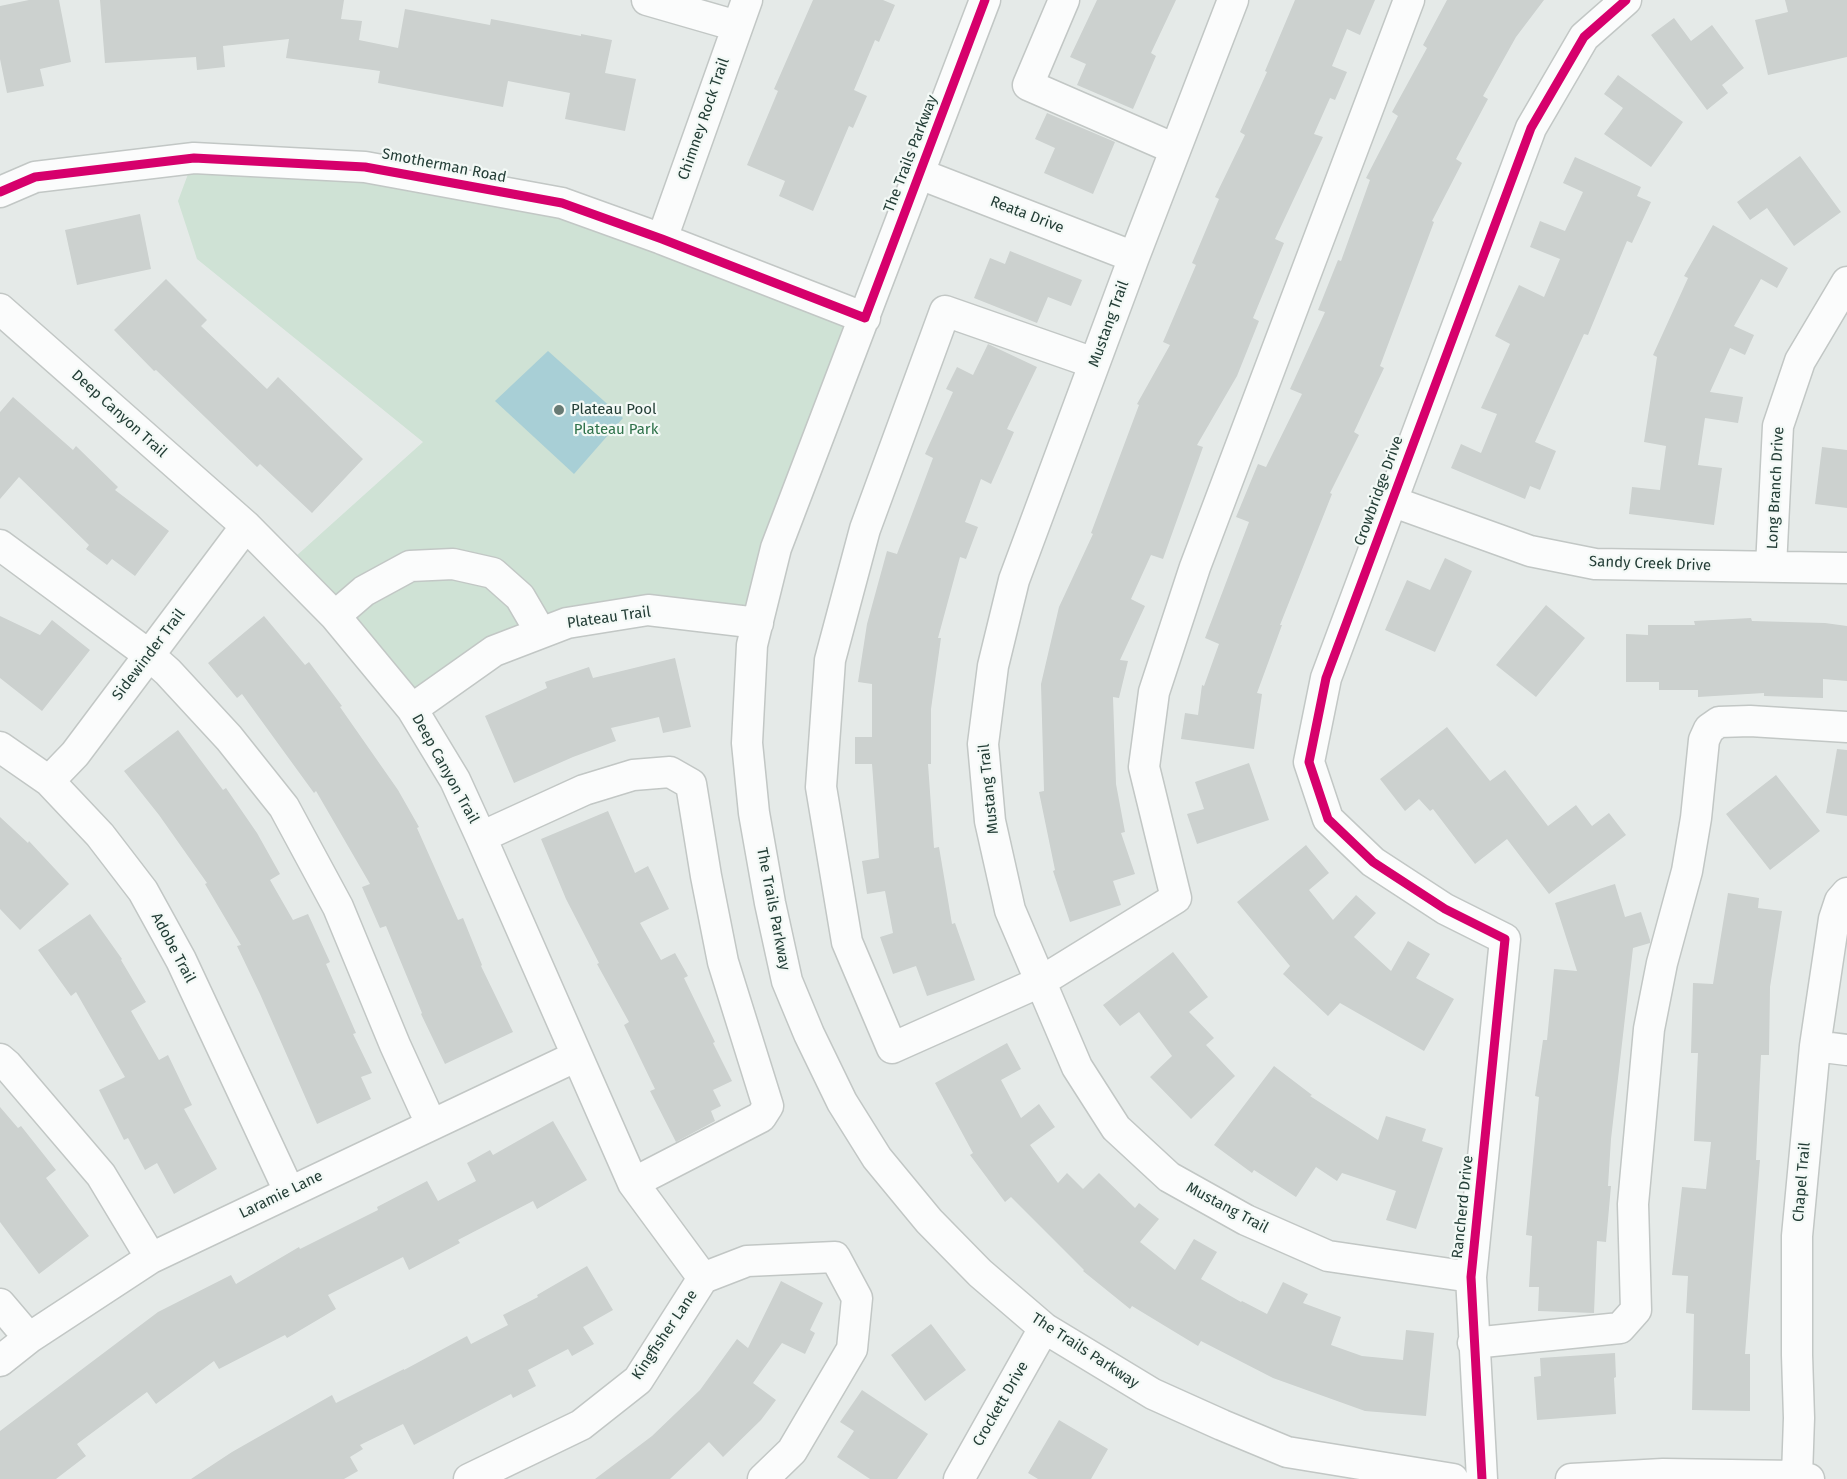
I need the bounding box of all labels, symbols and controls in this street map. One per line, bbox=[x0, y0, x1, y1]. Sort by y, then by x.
street label: Chimney Rock Trail bbox=[675, 55, 733, 183]
street label: The Trails Parkway bbox=[880, 93, 942, 215]
street label: Smotherman Road bbox=[380, 145, 508, 187]
street label: Reata Drive bbox=[988, 193, 1066, 237]
street label: Mustang Trail bbox=[1085, 278, 1133, 370]
street label: Deep Canyon Trail bbox=[68, 366, 170, 462]
place label: Plateau Pool bbox=[571, 401, 656, 419]
marker: Plateau Pool bbox=[552, 403, 566, 417]
park label: Plateau Park bbox=[574, 421, 658, 439]
street label: Long Branch Drive bbox=[1764, 426, 1788, 550]
street label: Crowbridge Drive bbox=[1351, 434, 1407, 548]
street label: Sandy Creek Drive bbox=[1589, 553, 1711, 575]
street label: Plateau Trail bbox=[566, 603, 652, 633]
street label: Sidewinder Trail bbox=[109, 606, 189, 704]
street label: Deep Canyon Trail bbox=[408, 711, 482, 827]
street label: Mustang Trail bbox=[975, 743, 1003, 835]
street label: The Trails Parkway bbox=[752, 846, 794, 972]
street label: Adobe Trail bbox=[147, 910, 199, 986]
street label: Chapel Trail bbox=[1790, 1141, 1814, 1223]
street label: Rancherd Drive bbox=[1449, 1155, 1477, 1259]
street label: Laramie Lane bbox=[236, 1167, 326, 1223]
street label: Mustang Trail bbox=[1183, 1179, 1271, 1237]
street label: Kingfisher Lane bbox=[628, 1287, 702, 1383]
street label: The Trails Parkway bbox=[1028, 1310, 1142, 1392]
street label: Crockett Drive bbox=[969, 1358, 1033, 1450]

